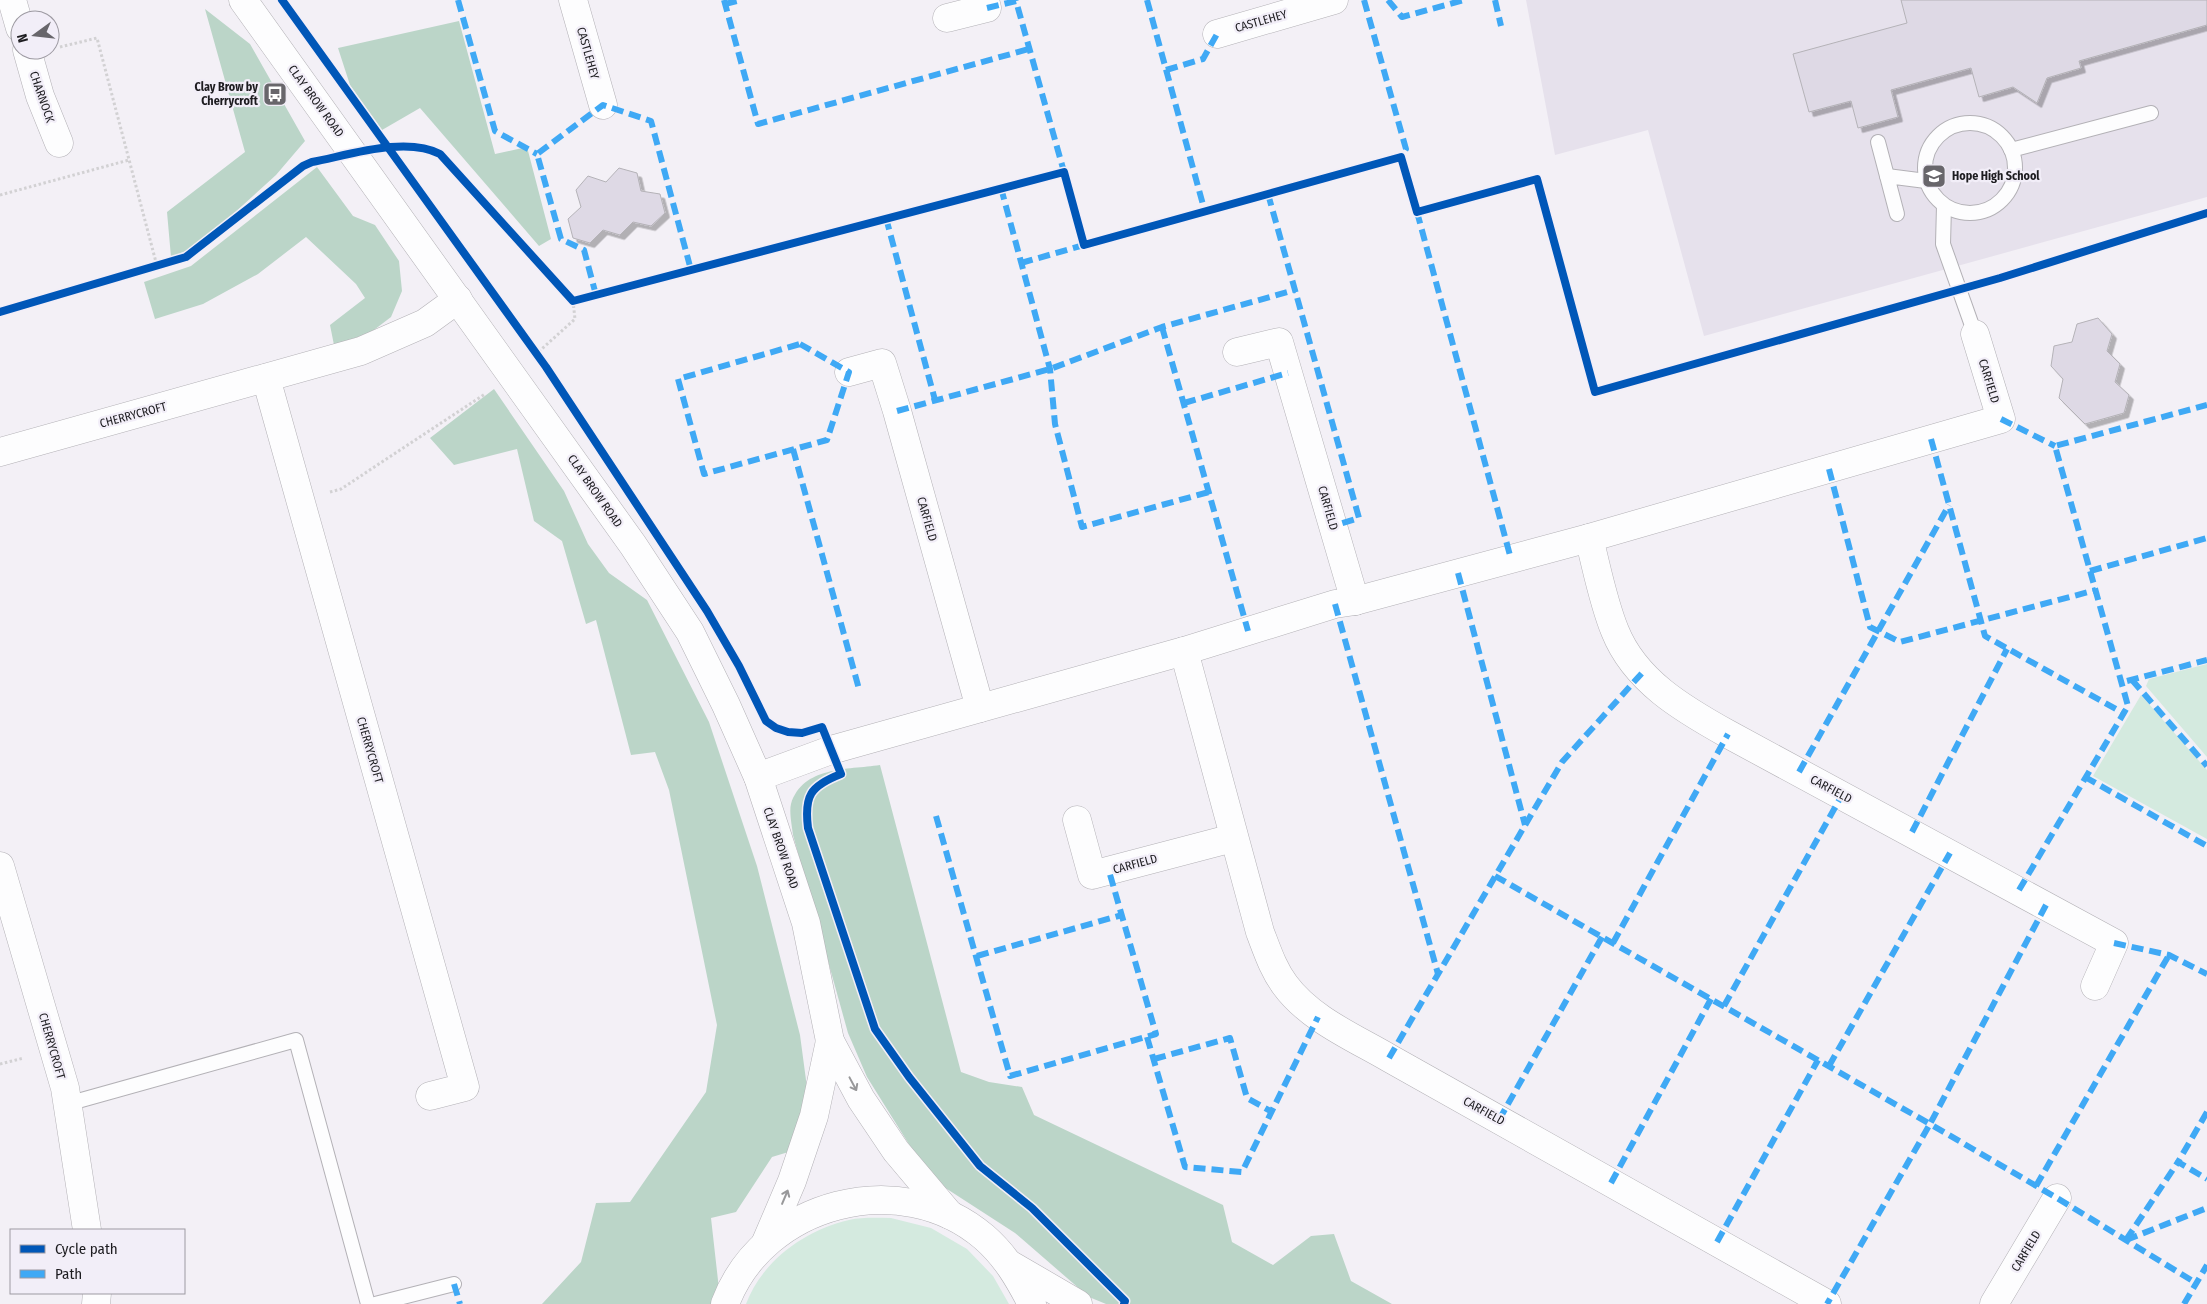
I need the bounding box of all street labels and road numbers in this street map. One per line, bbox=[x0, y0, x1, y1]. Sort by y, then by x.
street label: CASTLEHEY bbox=[1233, 7, 1289, 35]
street label: CASTLEHEY bbox=[574, 25, 602, 81]
street label: CLAY BROW ROAD bbox=[285, 62, 347, 140]
street label: CHARNOCK bbox=[27, 69, 58, 125]
street label: CARFIELD bbox=[1976, 357, 2002, 405]
street label: CHERRYCROFT bbox=[98, 399, 168, 431]
street label: CLAY BROW ROAD bbox=[565, 452, 625, 530]
street label: CARFIELD bbox=[1315, 484, 1341, 532]
street label: CARFIELD bbox=[914, 495, 940, 543]
street label: CHERRYCROFT bbox=[354, 715, 386, 785]
street label: CARFIELD bbox=[1808, 772, 1854, 806]
street label: CLAY BROW ROAD bbox=[760, 805, 802, 891]
street label: CARFIELD bbox=[1111, 851, 1159, 877]
street label: CHERRYCROFT bbox=[36, 1011, 68, 1081]
street label: CARFIELD bbox=[1461, 1094, 1507, 1128]
street label: CARFIELD bbox=[2008, 1228, 2044, 1274]

